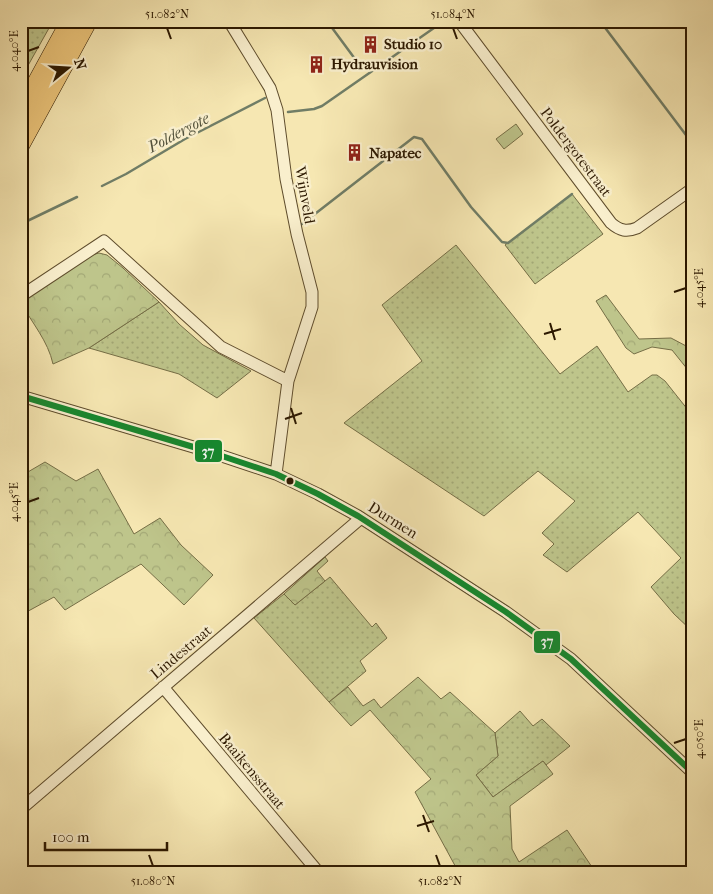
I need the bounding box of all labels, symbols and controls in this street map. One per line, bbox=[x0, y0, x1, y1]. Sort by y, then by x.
text: 51.082°N bbox=[145, 7, 189, 21]
text: 51.084°N bbox=[431, 7, 475, 21]
text: 4.040°E bbox=[7, 30, 21, 72]
building icon: Studio 10 bbox=[360, 34, 380, 54]
place label: Studio 10 bbox=[384, 35, 442, 53]
north arrow bbox=[42, 42, 92, 92]
building icon: Hydrauvision bbox=[307, 54, 327, 74]
place label: Hydrauvision bbox=[331, 55, 418, 73]
text: N bbox=[70, 56, 90, 72]
street label: Poldergotestraat bbox=[537, 104, 616, 201]
water label: Poldergote bbox=[143, 108, 213, 157]
building icon: Napatec bbox=[345, 143, 365, 163]
place label: Napatec bbox=[369, 144, 422, 162]
street label: Wijnveld bbox=[291, 164, 319, 226]
text: 4.045°E bbox=[692, 268, 706, 308]
line badge: 37 bbox=[194, 439, 223, 463]
text: 37 bbox=[202, 443, 214, 460]
unlabelled marker bbox=[285, 476, 295, 486]
text: 4.045°E bbox=[7, 482, 21, 522]
street label: Durmen bbox=[365, 498, 421, 542]
street label: Lindestraat bbox=[147, 621, 216, 683]
line badge: 37 bbox=[533, 630, 561, 654]
text: 37 bbox=[541, 633, 553, 650]
text: 4.050°E bbox=[692, 719, 706, 759]
street label: Baaikensstraat bbox=[215, 729, 289, 813]
scale bar bbox=[45, 819, 168, 851]
text: 100 m bbox=[52, 828, 90, 846]
text: 51.080°N bbox=[131, 874, 175, 888]
text: 51.082°N bbox=[418, 874, 462, 888]

